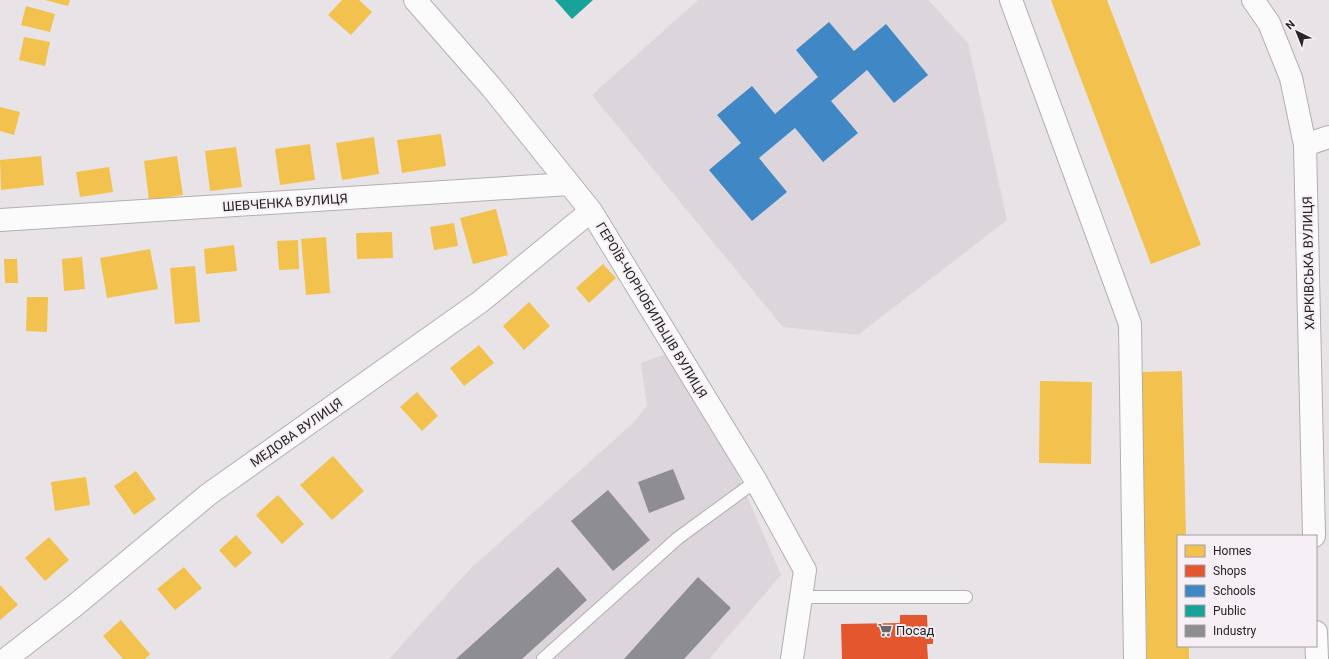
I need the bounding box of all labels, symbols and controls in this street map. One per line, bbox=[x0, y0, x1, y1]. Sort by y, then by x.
north arrow bbox=[1277, 12, 1317, 52]
text: N bbox=[1283, 17, 1298, 32]
street label: ШЕВЧЕНКА ВУЛИЦЯ bbox=[222, 191, 348, 214]
street label: ХАРКІВСЬКА ВУЛИЦЯ bbox=[1300, 196, 1317, 330]
street label: ГЕРОЇВ-ЧОРНОБИЛЬЦІВ ВУЛИЦЯ bbox=[593, 220, 710, 401]
street label: МЕДОВА ВУЛИЦЯ bbox=[247, 395, 345, 470]
legend bbox=[1177, 535, 1317, 647]
text: Homes bbox=[1213, 544, 1251, 558]
text: Shops bbox=[1213, 564, 1247, 578]
text: Schools bbox=[1213, 584, 1256, 598]
text: Public bbox=[1213, 604, 1246, 618]
supermarket icon: Посад bbox=[877, 622, 893, 638]
place label: Посад bbox=[896, 623, 935, 638]
text: Industry bbox=[1213, 624, 1257, 638]

